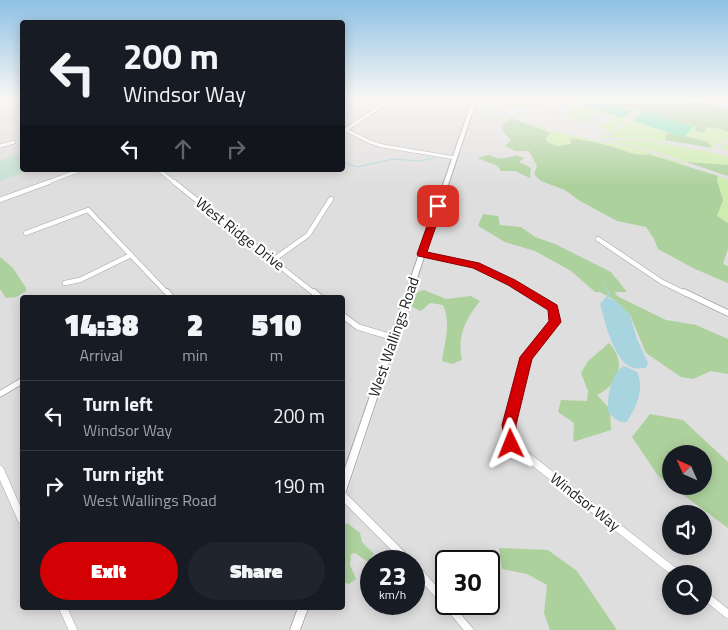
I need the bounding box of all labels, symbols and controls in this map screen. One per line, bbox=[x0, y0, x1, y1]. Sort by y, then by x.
text: 200 m bbox=[123, 29, 219, 83]
icon: left bbox=[40, 40, 105, 105]
text: Windsor Way bbox=[123, 77, 246, 111]
icon: left bbox=[116, 135, 144, 163]
icon: ahead bbox=[169, 135, 197, 163]
icon: right bbox=[222, 135, 250, 163]
pin bbox=[417, 185, 459, 227]
street label: West Ridge Drive bbox=[191, 191, 290, 276]
icon: arrive bbox=[424, 192, 452, 220]
street label: West Wallings Road bbox=[362, 274, 425, 400]
text: 14:38 bbox=[64, 302, 138, 348]
text: 2 bbox=[187, 302, 203, 348]
text: 510 bbox=[252, 302, 301, 348]
text: Arrival bbox=[79, 343, 123, 367]
text: min bbox=[182, 343, 208, 367]
text: m bbox=[270, 343, 283, 367]
text: Turn left bbox=[83, 389, 153, 418]
text: 200 m bbox=[273, 401, 325, 430]
icon: left bbox=[40, 402, 68, 430]
position arrow bbox=[484, 417, 536, 469]
text: Windsor Way bbox=[83, 418, 172, 442]
north arrow bbox=[662, 445, 712, 495]
map controls bbox=[662, 445, 712, 615]
text: Turn right bbox=[83, 459, 164, 488]
street label: Windsor Way bbox=[545, 467, 625, 536]
text: 190 m bbox=[273, 471, 325, 500]
icon: right bbox=[40, 472, 68, 500]
text: West Wallings Road bbox=[83, 488, 217, 512]
button: sound bbox=[662, 505, 712, 555]
button: Exit bbox=[40, 542, 178, 600]
button: Share bbox=[188, 542, 325, 600]
speed limit sign: 30 bbox=[435, 550, 500, 615]
text: 23 bbox=[378, 557, 407, 595]
button: search bbox=[662, 565, 712, 615]
text: km/h bbox=[379, 585, 406, 604]

